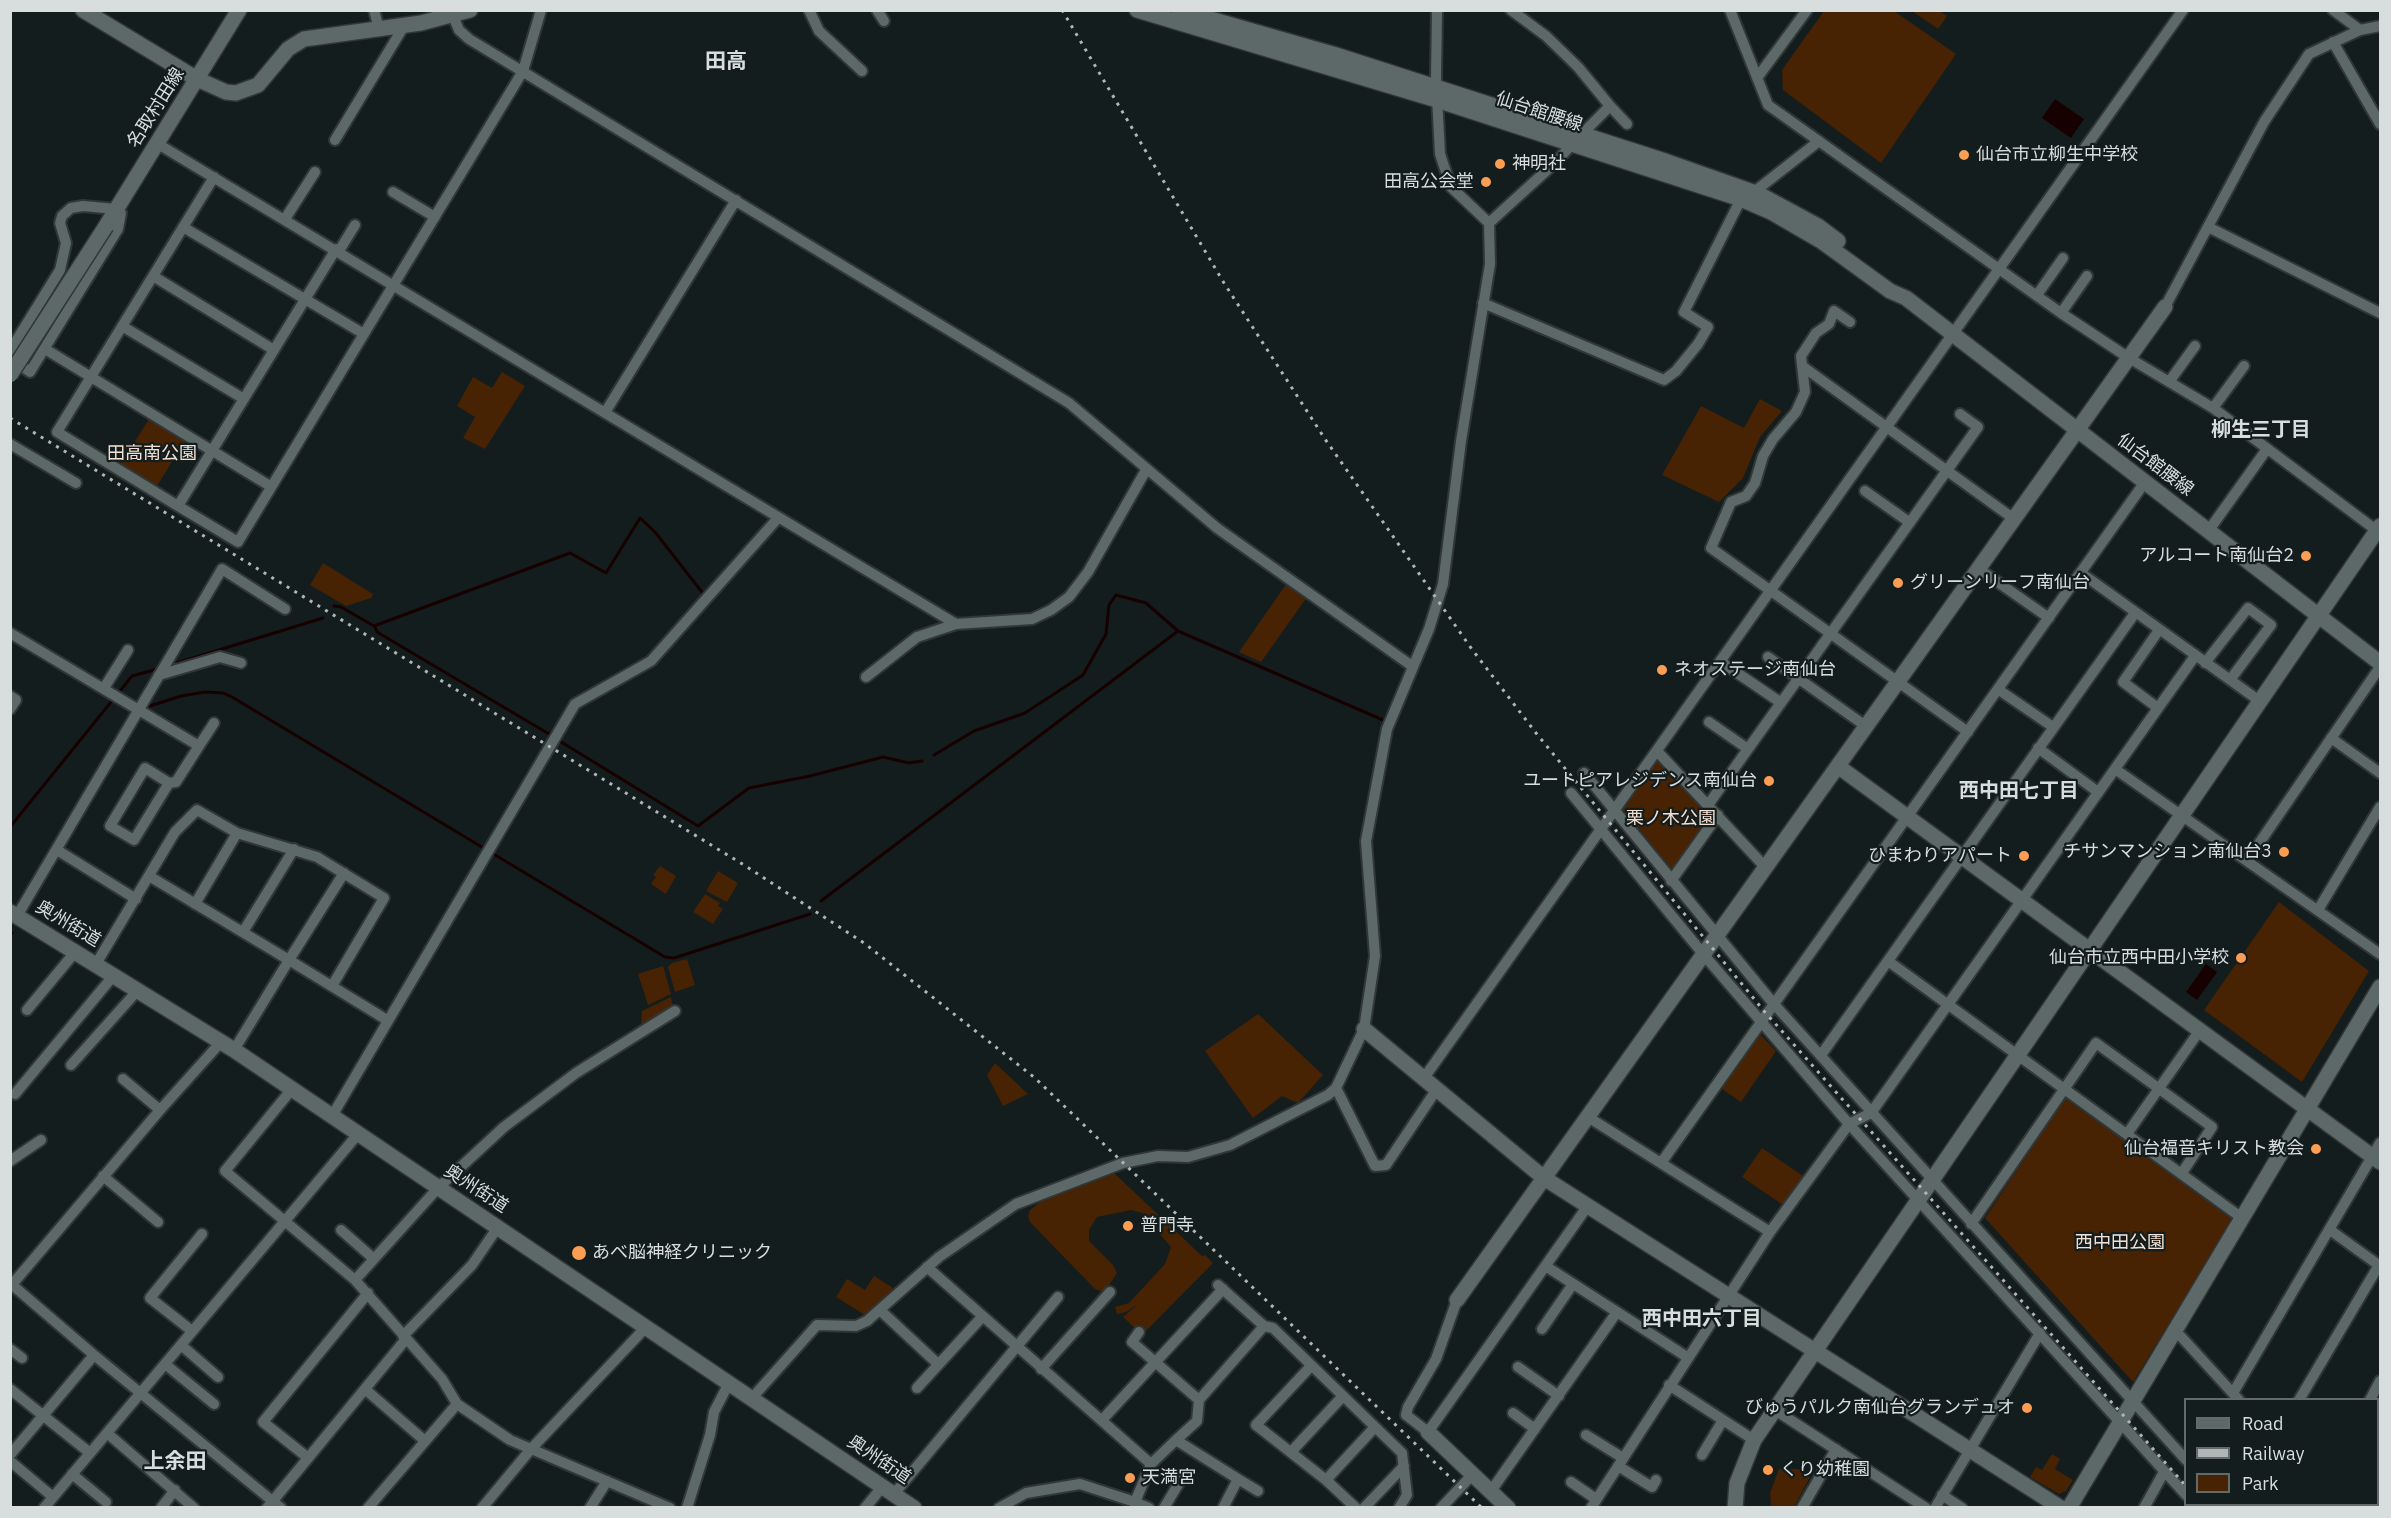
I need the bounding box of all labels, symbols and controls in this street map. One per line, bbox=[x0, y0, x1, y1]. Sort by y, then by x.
district label: 田高 bbox=[705, 49, 747, 75]
street label: 名取村田線 bbox=[123, 64, 189, 152]
street label: 仙台館腰線 bbox=[1493, 88, 1585, 136]
place label: 仙台市立柳生中学校 bbox=[1976, 144, 2138, 166]
marker: 仙台市立柳生中学校 bbox=[1957, 148, 1971, 162]
place label: 神明社 bbox=[1512, 153, 1566, 175]
marker: 神明社 bbox=[1493, 157, 1507, 171]
place label: 田高公会堂 bbox=[1384, 171, 1474, 193]
marker: 田高公会堂 bbox=[1479, 175, 1493, 189]
district label: 柳生三丁目 bbox=[2211, 418, 2311, 442]
street label: 仙台館腰線 bbox=[2113, 429, 2197, 501]
park label: 田高南公園 bbox=[107, 443, 197, 465]
place label: アルコート南仙台2 bbox=[2139, 545, 2294, 567]
marker: アルコート南仙台2 bbox=[2299, 549, 2313, 563]
place label: グリーンリーフ南仙台 bbox=[1910, 572, 2090, 594]
marker: グリーンリーフ南仙台 bbox=[1891, 576, 1905, 590]
place label: ネオステージ南仙台 bbox=[1674, 659, 1836, 681]
marker: ネオステージ南仙台 bbox=[1655, 663, 1669, 677]
place label: ユートピアレジデンス南仙台 bbox=[1523, 770, 1757, 792]
marker: ユートピアレジデンス南仙台 bbox=[1762, 774, 1776, 788]
district label: 西中田七丁目 bbox=[1959, 779, 2079, 803]
park label: 栗ノ木公園 bbox=[1626, 808, 1716, 830]
place label: チサンマンション南仙台3 bbox=[2063, 841, 2272, 863]
place label: ひまわりアパート bbox=[1868, 845, 2012, 867]
marker: チサンマンション南仙台3 bbox=[2277, 845, 2291, 859]
marker: ひまわりアパート bbox=[2017, 849, 2031, 863]
street label: 奥州街道 bbox=[32, 896, 104, 952]
place label: 仙台市立西中田小学校 bbox=[2049, 947, 2229, 969]
marker: 仙台市立西中田小学校 bbox=[2234, 951, 2248, 965]
place label: 仙台福音キリスト教会 bbox=[2124, 1138, 2304, 1160]
marker: 仙台福音キリスト教会 bbox=[2309, 1142, 2323, 1156]
street label: 奥州街道 bbox=[440, 1160, 512, 1218]
place label: 普門寺 bbox=[1140, 1215, 1194, 1237]
marker: 普門寺 bbox=[1121, 1219, 1135, 1233]
park label: 西中田公園 bbox=[2075, 1232, 2165, 1254]
place label: あべ脳神経クリニック bbox=[592, 1242, 772, 1264]
marker: あべ脳神経クリニック bbox=[570, 1244, 588, 1262]
district label: 西中田六丁目 bbox=[1642, 1307, 1762, 1331]
place label: びゅうパルク南仙台グランデュオ bbox=[1745, 1397, 2015, 1419]
legend bbox=[2184, 1398, 2379, 1506]
marker: びゅうパルク南仙台グランデュオ bbox=[2020, 1401, 2034, 1415]
text: Road bbox=[2242, 1412, 2283, 1435]
street label: 奥州街道 bbox=[843, 1431, 915, 1489]
text: Railway bbox=[2242, 1442, 2304, 1465]
district label: 上余田 bbox=[144, 1449, 206, 1475]
place label: くり幼稚園 bbox=[1780, 1459, 1870, 1481]
marker: くり幼稚園 bbox=[1761, 1463, 1775, 1477]
place label: 天満宮 bbox=[1142, 1467, 1196, 1489]
marker: 天満宮 bbox=[1123, 1471, 1137, 1485]
text: Park bbox=[2242, 1472, 2278, 1495]

